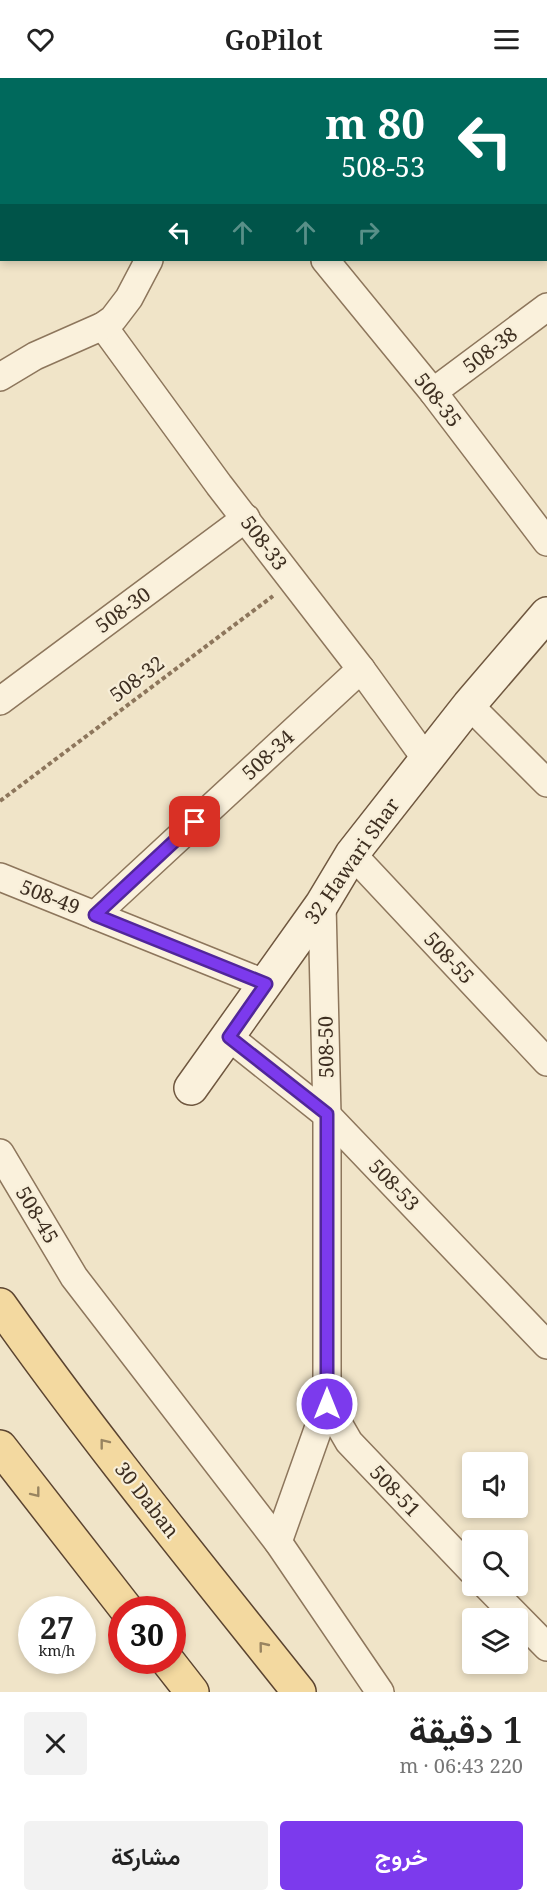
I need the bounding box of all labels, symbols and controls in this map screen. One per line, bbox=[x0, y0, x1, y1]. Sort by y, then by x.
text: GoPilot bbox=[224, 21, 323, 58]
icon: heart bbox=[24, 23, 57, 56]
icon: menu bbox=[490, 23, 523, 56]
text: 80 m bbox=[325, 94, 425, 151]
icon: left bbox=[446, 102, 524, 180]
text: 508-53 bbox=[341, 148, 425, 185]
icon: left bbox=[163, 216, 196, 249]
icon: ahead bbox=[226, 216, 259, 249]
icon: ahead bbox=[289, 216, 322, 249]
icon: right bbox=[352, 216, 385, 249]
street label: 508-38 bbox=[457, 320, 523, 379]
street label: 508-35 bbox=[409, 367, 468, 432]
street label: 508-33 bbox=[235, 510, 294, 576]
street label: 508-30 bbox=[90, 580, 156, 639]
street label: 508-32 bbox=[104, 649, 170, 708]
street label: 508-34 bbox=[236, 724, 300, 786]
street label: 32 Hawari Shar bbox=[298, 792, 406, 929]
pin bbox=[169, 796, 220, 847]
icon: arrive bbox=[178, 805, 211, 838]
street label: 508-49 bbox=[16, 873, 84, 920]
street label: 508-55 bbox=[418, 926, 480, 990]
street label: 508-50 bbox=[311, 1016, 340, 1078]
street label: 508-53 bbox=[363, 1153, 426, 1216]
street label: 508-45 bbox=[10, 1181, 65, 1248]
position arrow bbox=[295, 1372, 359, 1436]
one-way arrow bbox=[100, 1439, 111, 1450]
map controls bbox=[462, 1452, 528, 1674]
button: sound bbox=[462, 1452, 528, 1518]
street label: 30 Daban bbox=[109, 1456, 186, 1543]
street label: 508-51 bbox=[364, 1459, 427, 1522]
one-way arrow bbox=[29, 1487, 40, 1498]
button: search bbox=[462, 1530, 528, 1596]
speed limit sign: 30 bbox=[108, 1596, 186, 1674]
text: 27 bbox=[40, 1607, 74, 1648]
button: layers bbox=[462, 1608, 528, 1674]
text: km/h bbox=[39, 1640, 75, 1660]
one-way arrow bbox=[259, 1642, 270, 1653]
text: 1 دقيقة bbox=[409, 1705, 523, 1754]
button: close bbox=[24, 1712, 87, 1775]
text: 220 m · 06:43 bbox=[400, 1752, 523, 1779]
button: مشاركة bbox=[24, 1821, 268, 1890]
button: خروج bbox=[280, 1821, 523, 1890]

